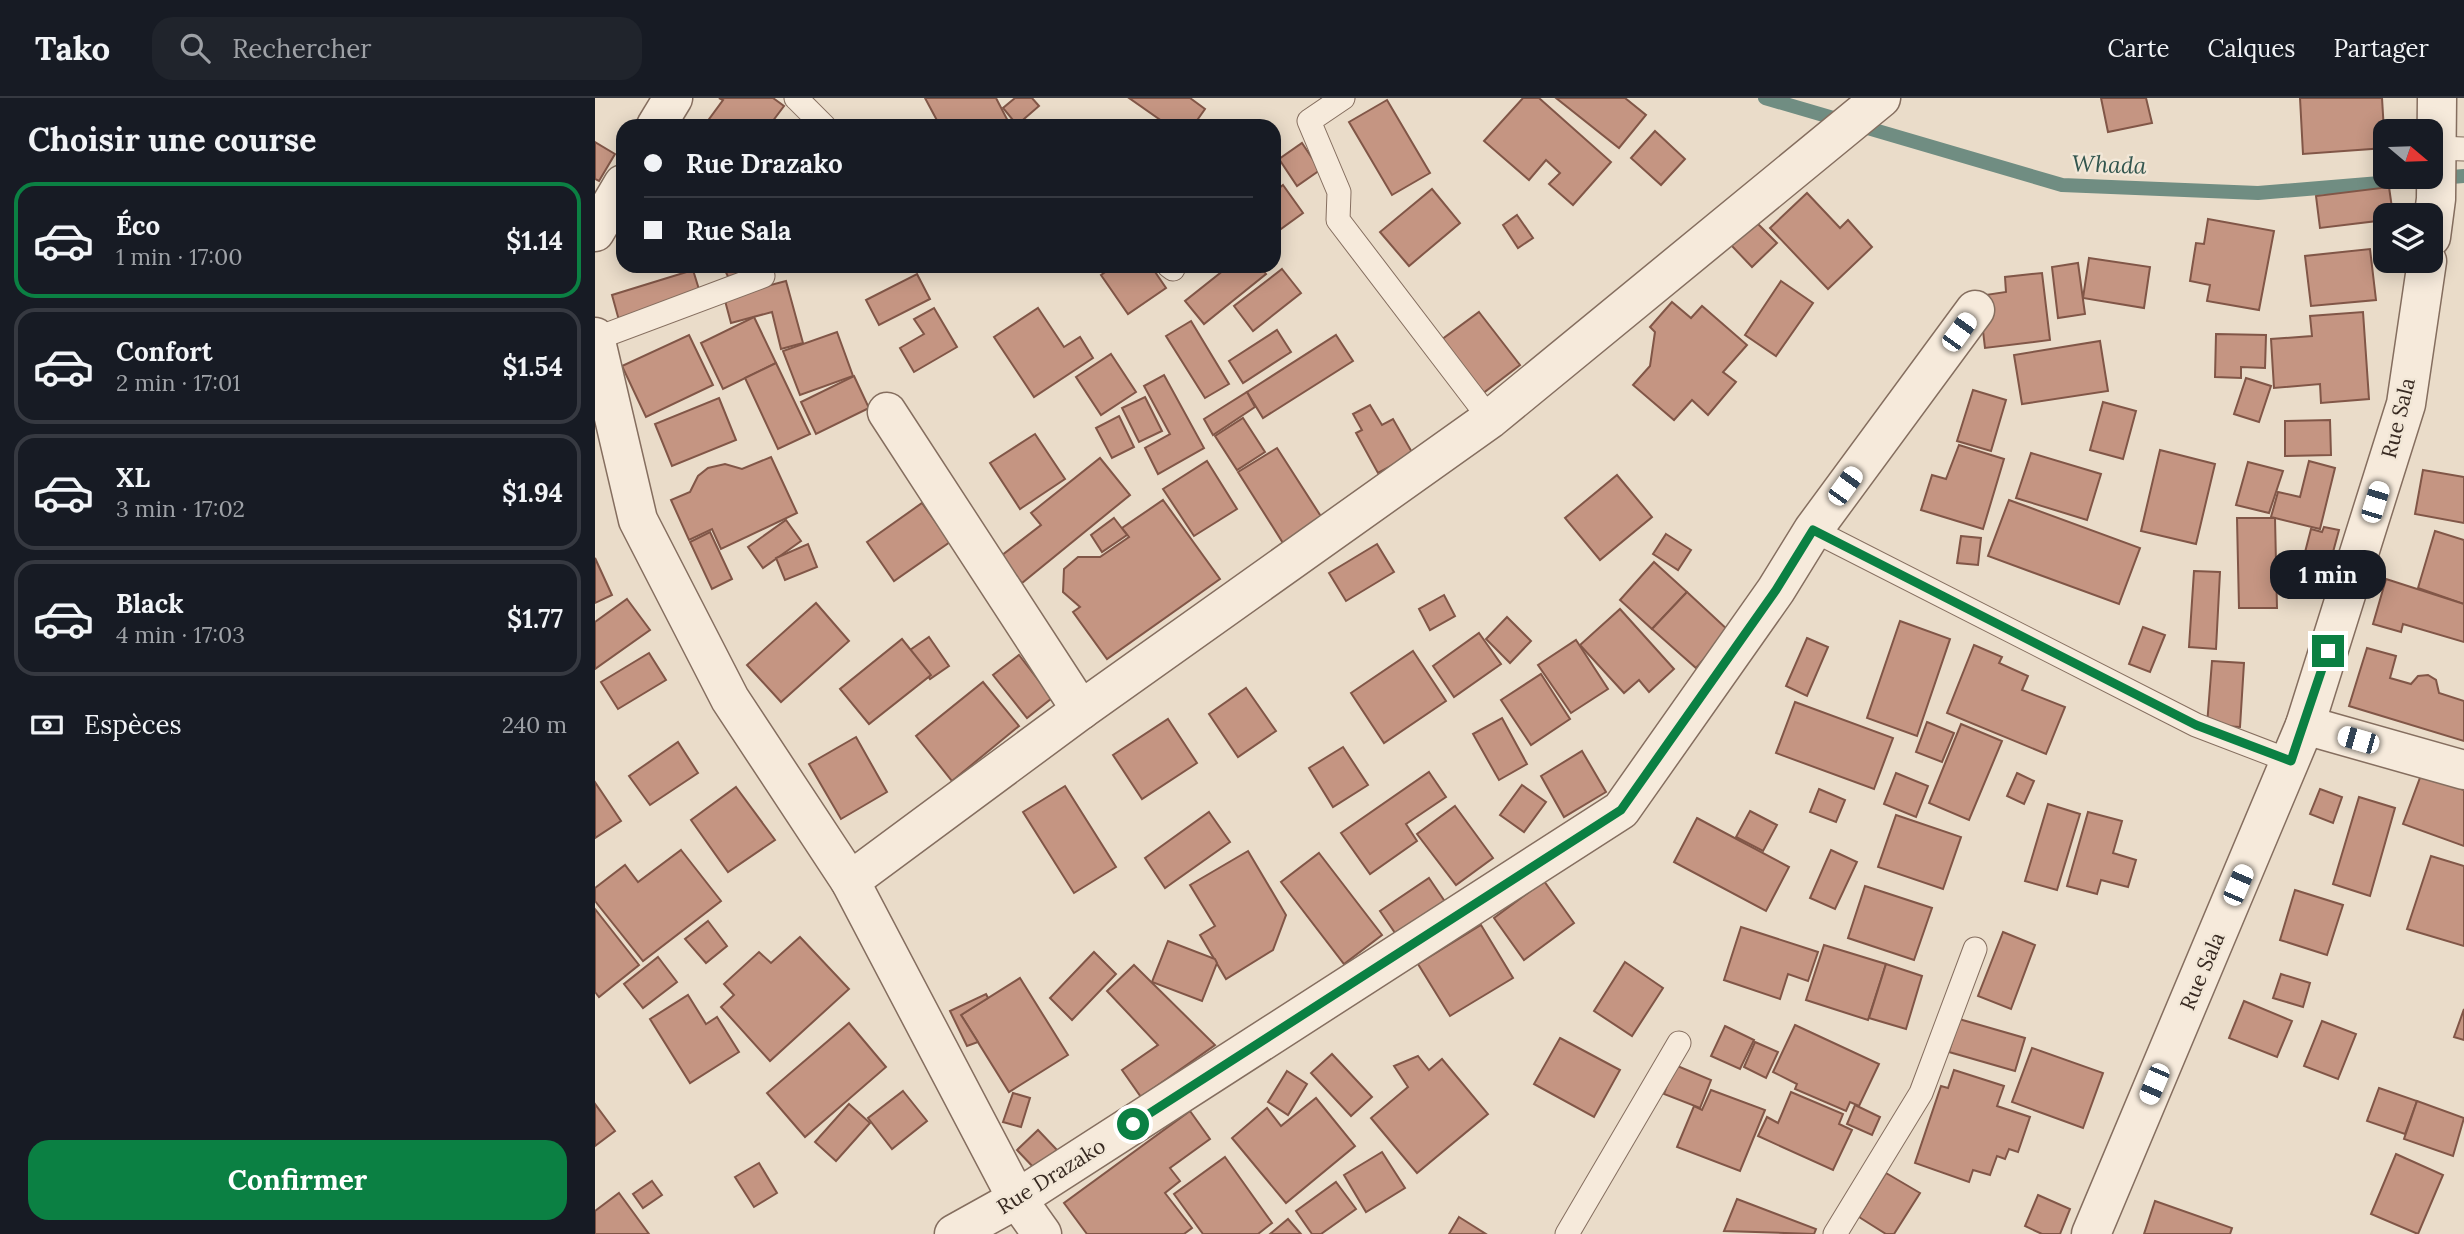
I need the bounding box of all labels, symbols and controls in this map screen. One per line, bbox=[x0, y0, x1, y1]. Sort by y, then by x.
search box bbox=[152, 17, 642, 80]
text: Tako bbox=[35, 27, 110, 69]
icon: search bbox=[176, 29, 214, 67]
text: Rechercher bbox=[232, 32, 372, 65]
text: Carte bbox=[2107, 33, 2169, 64]
text: Calques bbox=[2207, 33, 2295, 64]
text: Partager bbox=[2333, 33, 2429, 64]
text: Choisir une course bbox=[28, 119, 316, 160]
north arrow bbox=[2373, 119, 2443, 189]
map controls bbox=[2373, 119, 2443, 273]
text: Rue Drazako bbox=[686, 147, 843, 180]
water label: Whada bbox=[2071, 148, 2147, 180]
button: layers bbox=[2373, 203, 2443, 273]
icon: car bbox=[32, 209, 95, 272]
text: Éco bbox=[116, 209, 160, 242]
text: Rue Sala bbox=[686, 214, 791, 247]
text: $1.14 bbox=[506, 224, 563, 257]
text: 1 min · 17:00 bbox=[116, 242, 243, 271]
car bbox=[1939, 309, 1980, 355]
icon: car bbox=[32, 335, 95, 398]
text: Confort bbox=[116, 335, 213, 368]
text: $1.54 bbox=[503, 350, 563, 383]
text: 2 min · 17:01 bbox=[116, 368, 241, 397]
street label: Rue Sala bbox=[2375, 375, 2421, 461]
icon: car bbox=[32, 461, 95, 524]
text: XL bbox=[116, 461, 150, 494]
car bbox=[1825, 463, 1866, 509]
text: $1.94 bbox=[502, 476, 563, 509]
car bbox=[2359, 479, 2392, 525]
text: 3 min · 17:02 bbox=[116, 494, 245, 523]
callout: 1 min bbox=[2270, 550, 2386, 598]
text: 1 min bbox=[2299, 560, 2357, 589]
icon: car bbox=[32, 587, 95, 650]
text: Black bbox=[116, 587, 184, 620]
text: $1.77 bbox=[507, 602, 563, 635]
text: 4 min · 17:03 bbox=[116, 620, 245, 649]
route end bbox=[2312, 635, 2344, 667]
icon: cash bbox=[28, 706, 66, 744]
text: Espèces bbox=[84, 708, 182, 741]
text: 240 m bbox=[502, 710, 567, 739]
car bbox=[2335, 724, 2382, 756]
car bbox=[2221, 862, 2256, 908]
street label: Rue Sala bbox=[2174, 928, 2230, 1014]
car bbox=[2137, 1061, 2172, 1107]
route start bbox=[1117, 1108, 1149, 1140]
street label: Rue Drazako bbox=[992, 1132, 1110, 1220]
button: Confirmer bbox=[28, 1140, 567, 1220]

